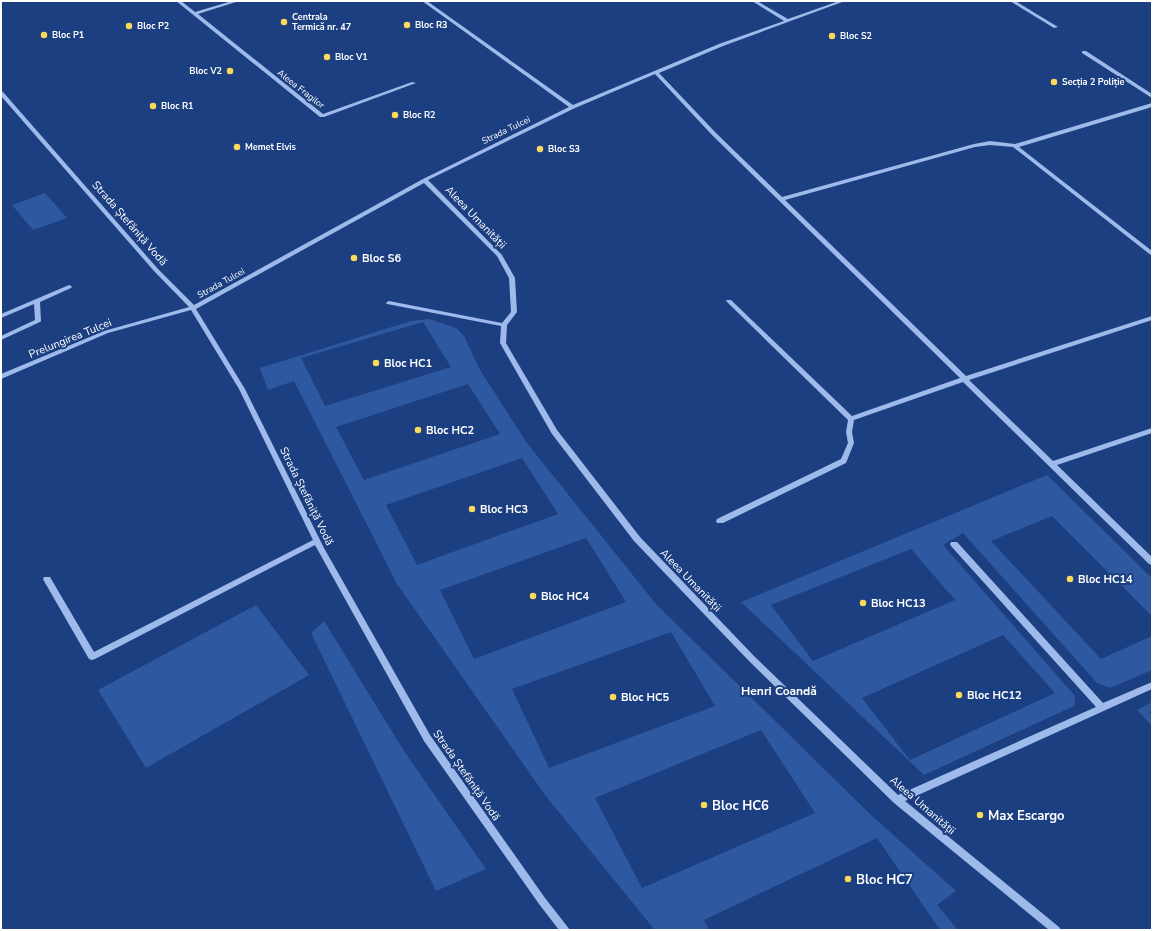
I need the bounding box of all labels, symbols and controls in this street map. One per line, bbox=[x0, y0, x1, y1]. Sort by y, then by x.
place label: Centrala Termică nr. 47 bbox=[292, 11, 351, 33]
marker: Centrala Termică nr. 47 bbox=[279, 17, 289, 27]
place label: Bloc R3 bbox=[415, 19, 447, 31]
place label: Bloc P2 bbox=[137, 20, 169, 32]
marker: Bloc R3 bbox=[402, 20, 412, 30]
marker: Bloc P2 bbox=[124, 21, 134, 31]
place label: Bloc P1 bbox=[52, 29, 84, 41]
marker: Bloc P1 bbox=[39, 30, 49, 40]
place label: Bloc S2 bbox=[840, 30, 872, 42]
marker: Bloc S2 bbox=[827, 31, 837, 41]
place label: Bloc V1 bbox=[335, 51, 368, 63]
marker: Bloc V1 bbox=[322, 52, 332, 62]
place label: Bloc V2 bbox=[189, 65, 222, 77]
marker: Bloc V2 bbox=[225, 66, 235, 76]
street label: Aleea Fragilor bbox=[275, 67, 328, 112]
place label: Secția 2 Poliție bbox=[1062, 76, 1125, 89]
marker: Secția 2 Poliție bbox=[1049, 77, 1059, 87]
place label: Bloc R1 bbox=[161, 100, 193, 112]
marker: Bloc R1 bbox=[148, 101, 158, 111]
place label: Bloc R2 bbox=[403, 109, 435, 121]
marker: Bloc R2 bbox=[390, 110, 400, 120]
street label: Strada Tulcei bbox=[480, 113, 532, 147]
place label: Memet Elvis bbox=[245, 141, 296, 153]
marker: Memet Elvis bbox=[232, 142, 242, 152]
place label: Bloc S3 bbox=[548, 143, 580, 155]
marker: Bloc S3 bbox=[535, 144, 545, 154]
street label: Strada Ștefăniță Vodă bbox=[89, 178, 171, 269]
street label: Aleea Umanității bbox=[442, 183, 510, 252]
place label: Bloc S6 bbox=[362, 251, 401, 266]
marker: Bloc S6 bbox=[349, 253, 359, 263]
street label: Strada Tulcei bbox=[195, 265, 247, 301]
street label: Prelungirea Tulcei bbox=[26, 315, 114, 362]
place label: Bloc HC1 bbox=[384, 356, 432, 371]
marker: Bloc HC1 bbox=[371, 358, 381, 368]
place label: Bloc HC2 bbox=[426, 423, 474, 438]
marker: Bloc HC2 bbox=[413, 425, 423, 435]
street label: Strada Ștefăniță Vodă bbox=[276, 444, 337, 548]
place label: Bloc HC3 bbox=[480, 502, 528, 517]
marker: Bloc HC3 bbox=[467, 504, 477, 514]
street label: Aleea Umanității bbox=[657, 546, 725, 615]
place label: Bloc HC14 bbox=[1078, 572, 1133, 587]
marker: Bloc HC14 bbox=[1065, 574, 1075, 584]
place label: Bloc HC4 bbox=[541, 589, 589, 604]
marker: Bloc HC4 bbox=[528, 591, 538, 601]
place label: Bloc HC13 bbox=[871, 596, 926, 611]
marker: Bloc HC13 bbox=[858, 598, 868, 608]
district label: Henri Coandă bbox=[741, 683, 817, 699]
place label: Bloc HC12 bbox=[967, 688, 1022, 703]
place label: Bloc HC5 bbox=[621, 690, 669, 705]
marker: Bloc HC12 bbox=[954, 690, 964, 700]
marker: Bloc HC5 bbox=[608, 692, 618, 702]
street label: Strada Ștefăniță Vodă bbox=[430, 727, 504, 824]
street label: Aleea Umanității bbox=[887, 773, 959, 838]
place label: Bloc HC6 bbox=[712, 797, 769, 815]
marker: Bloc HC6 bbox=[699, 800, 709, 810]
place label: Max Escargo bbox=[988, 807, 1065, 825]
marker: Max Escargo bbox=[975, 810, 985, 820]
place label: Bloc HC7 bbox=[856, 871, 913, 889]
marker: Bloc HC7 bbox=[843, 874, 853, 884]

